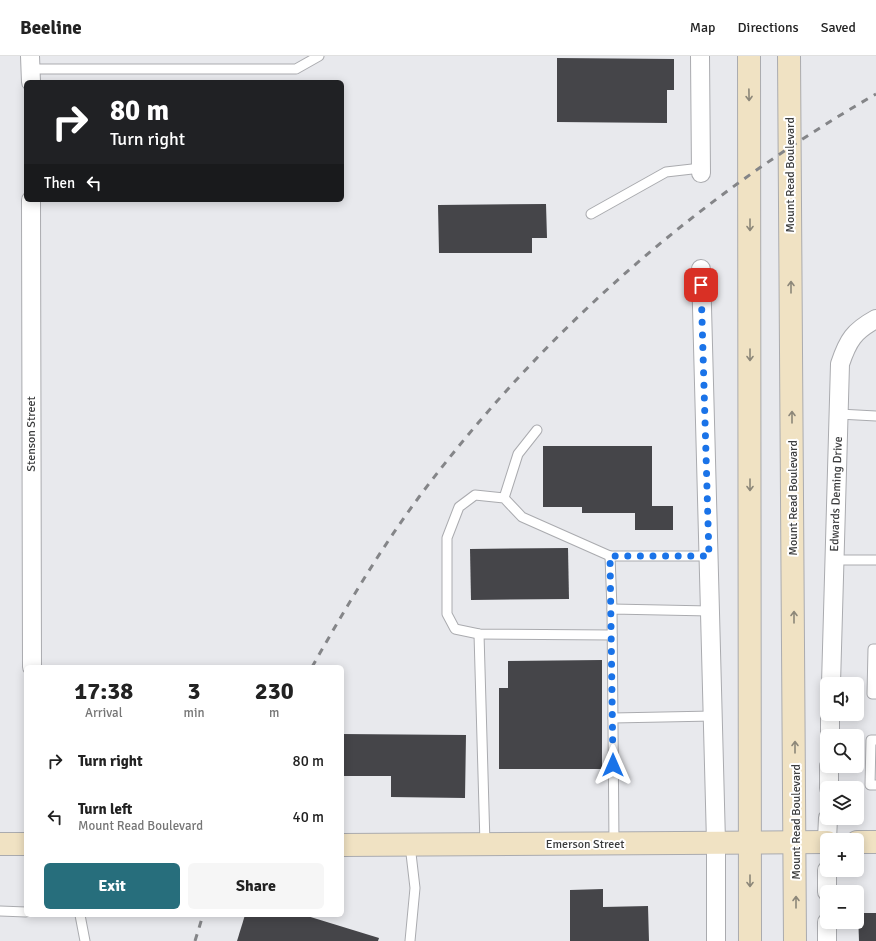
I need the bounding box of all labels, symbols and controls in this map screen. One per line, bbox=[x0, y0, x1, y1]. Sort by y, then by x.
text: Beeline bbox=[20, 16, 82, 40]
text: Map bbox=[690, 19, 716, 36]
text: Directions bbox=[738, 19, 799, 36]
text: Saved bbox=[821, 19, 856, 36]
one-way arrow bbox=[745, 88, 753, 101]
text: 80 m bbox=[110, 94, 169, 128]
icon: right bbox=[44, 96, 96, 148]
street label: Mount Read Boulevard bbox=[783, 117, 798, 233]
text: Turn right bbox=[110, 128, 185, 150]
icon: left bbox=[83, 172, 105, 194]
text: Then bbox=[44, 174, 75, 192]
one-way arrow bbox=[746, 218, 754, 231]
pin bbox=[684, 268, 718, 302]
icon: arrive bbox=[690, 274, 712, 296]
one-way arrow bbox=[787, 281, 795, 294]
one-way arrow bbox=[746, 348, 754, 361]
street label: Stenson Street bbox=[24, 396, 39, 472]
one-way arrow bbox=[788, 411, 796, 424]
street label: Edwards Deming Drive bbox=[827, 436, 846, 552]
street label: Mount Read Boulevard bbox=[786, 440, 801, 556]
one-way arrow bbox=[746, 478, 754, 491]
one-way arrow bbox=[790, 611, 798, 624]
text: 17:38 bbox=[74, 676, 133, 706]
text: 3 bbox=[188, 676, 200, 706]
text: 230 bbox=[255, 676, 294, 706]
map controls bbox=[820, 677, 864, 929]
button: sound bbox=[820, 677, 864, 721]
text: Arrival bbox=[85, 705, 122, 721]
text: min bbox=[184, 705, 205, 721]
text: m bbox=[269, 705, 279, 721]
button: search bbox=[820, 729, 864, 773]
one-way arrow bbox=[791, 741, 799, 754]
position arrow bbox=[592, 744, 634, 786]
icon: right bbox=[44, 750, 66, 772]
text: Turn right bbox=[78, 752, 143, 770]
text: 80 m bbox=[293, 752, 324, 770]
street label: Mount Read Boulevard bbox=[789, 764, 804, 880]
button: layers bbox=[820, 781, 864, 825]
text: Turn left bbox=[78, 800, 132, 818]
icon: left bbox=[44, 806, 66, 828]
text: 40 m bbox=[293, 808, 324, 826]
text: Mount Read Boulevard bbox=[78, 818, 203, 834]
button: + bbox=[820, 833, 864, 877]
street label: Emerson Street bbox=[546, 837, 624, 852]
button: Exit bbox=[44, 863, 180, 909]
button: Share bbox=[188, 863, 324, 909]
one-way arrow bbox=[746, 874, 754, 887]
button: − bbox=[820, 885, 864, 929]
one-way arrow bbox=[792, 896, 800, 909]

